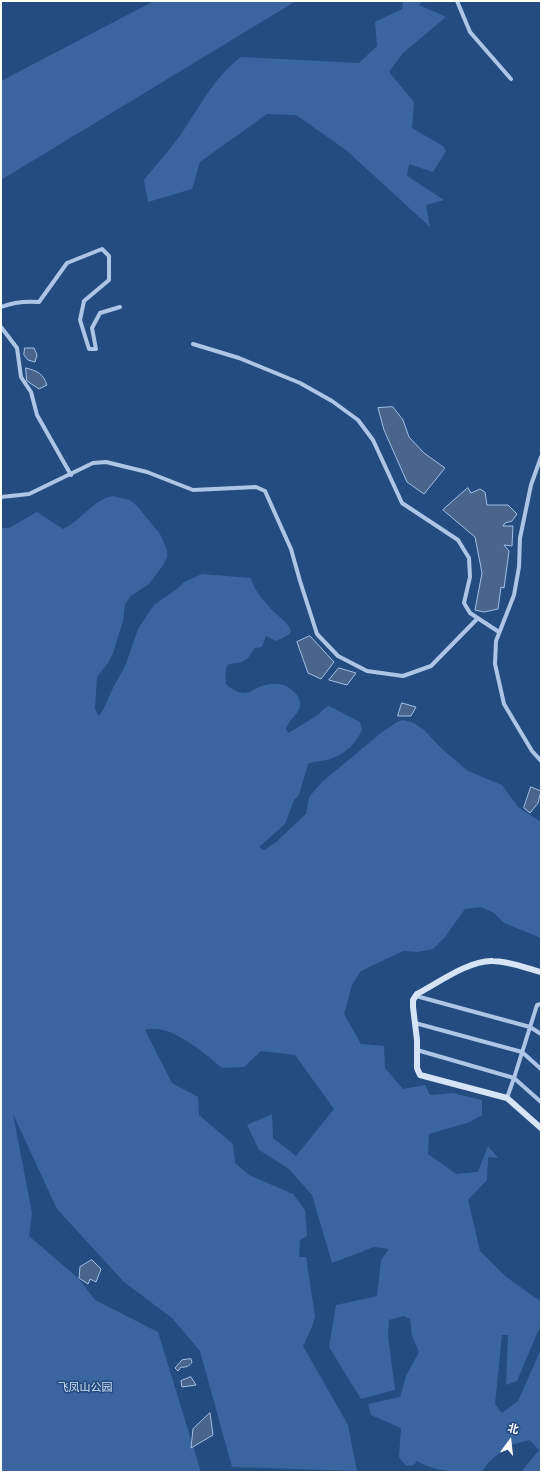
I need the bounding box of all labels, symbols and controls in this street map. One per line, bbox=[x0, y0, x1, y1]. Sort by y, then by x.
park label: 飞凤山公园 bbox=[58, 1381, 112, 1395]
north arrow bbox=[490, 1421, 530, 1461]
text: 北 bbox=[506, 1421, 520, 1437]

